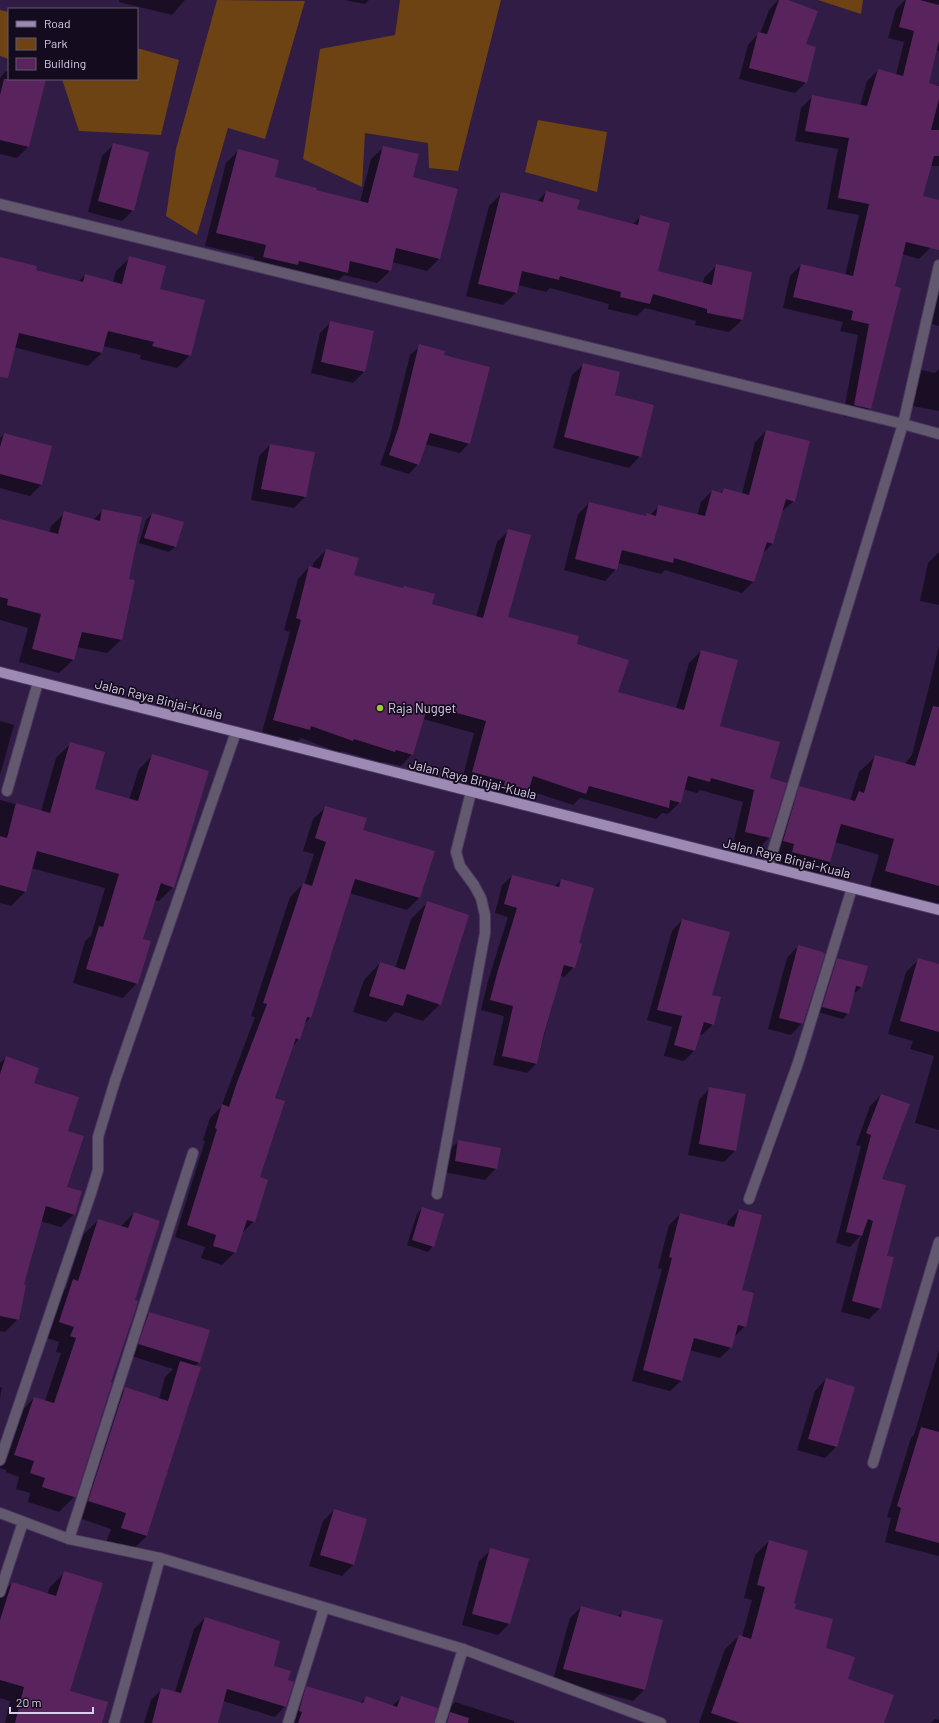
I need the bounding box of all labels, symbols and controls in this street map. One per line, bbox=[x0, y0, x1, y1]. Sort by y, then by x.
legend bbox=[8, 8, 138, 80]
text: Road bbox=[44, 16, 71, 30]
text: Park bbox=[44, 36, 68, 50]
text: Building bbox=[44, 56, 86, 70]
street label: Jalan Raya Binjai-Kuala bbox=[94, 675, 224, 723]
place label: Raja Nugget bbox=[388, 700, 456, 716]
marker: Raja Nugget bbox=[375, 703, 385, 713]
street label: Jalan Raya Binjai-Kuala bbox=[408, 755, 538, 803]
street label: Jalan Raya Binjai-Kuala bbox=[722, 834, 852, 882]
scale bar bbox=[10, 1689, 93, 1715]
text: 20 m bbox=[16, 1695, 42, 1709]

